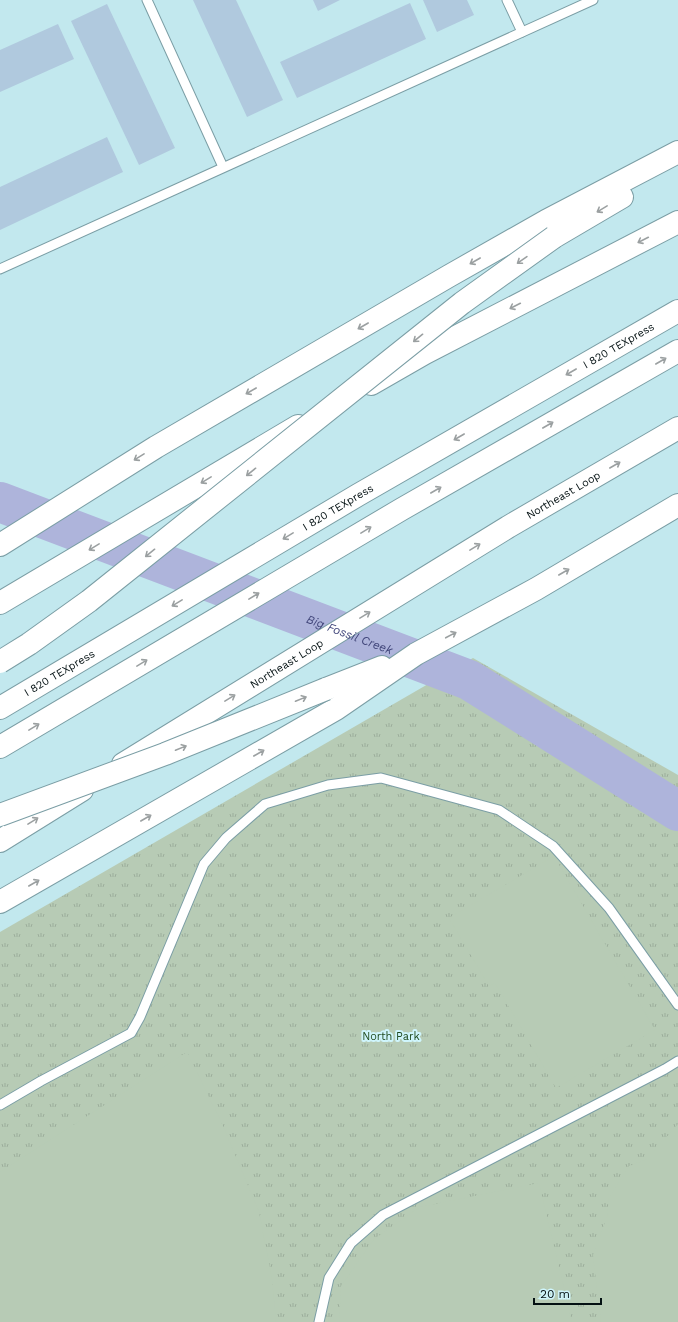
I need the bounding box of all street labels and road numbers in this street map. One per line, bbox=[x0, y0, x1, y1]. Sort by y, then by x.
street label: I 820 TEXpress bbox=[581, 320, 657, 371]
street label: Northeast Loop bbox=[524, 468, 603, 521]
street label: I 820 TEXpress bbox=[300, 481, 376, 533]
street label: Northeast Loop bbox=[248, 636, 326, 691]
street label: I 820 TEXpress bbox=[22, 647, 97, 699]

